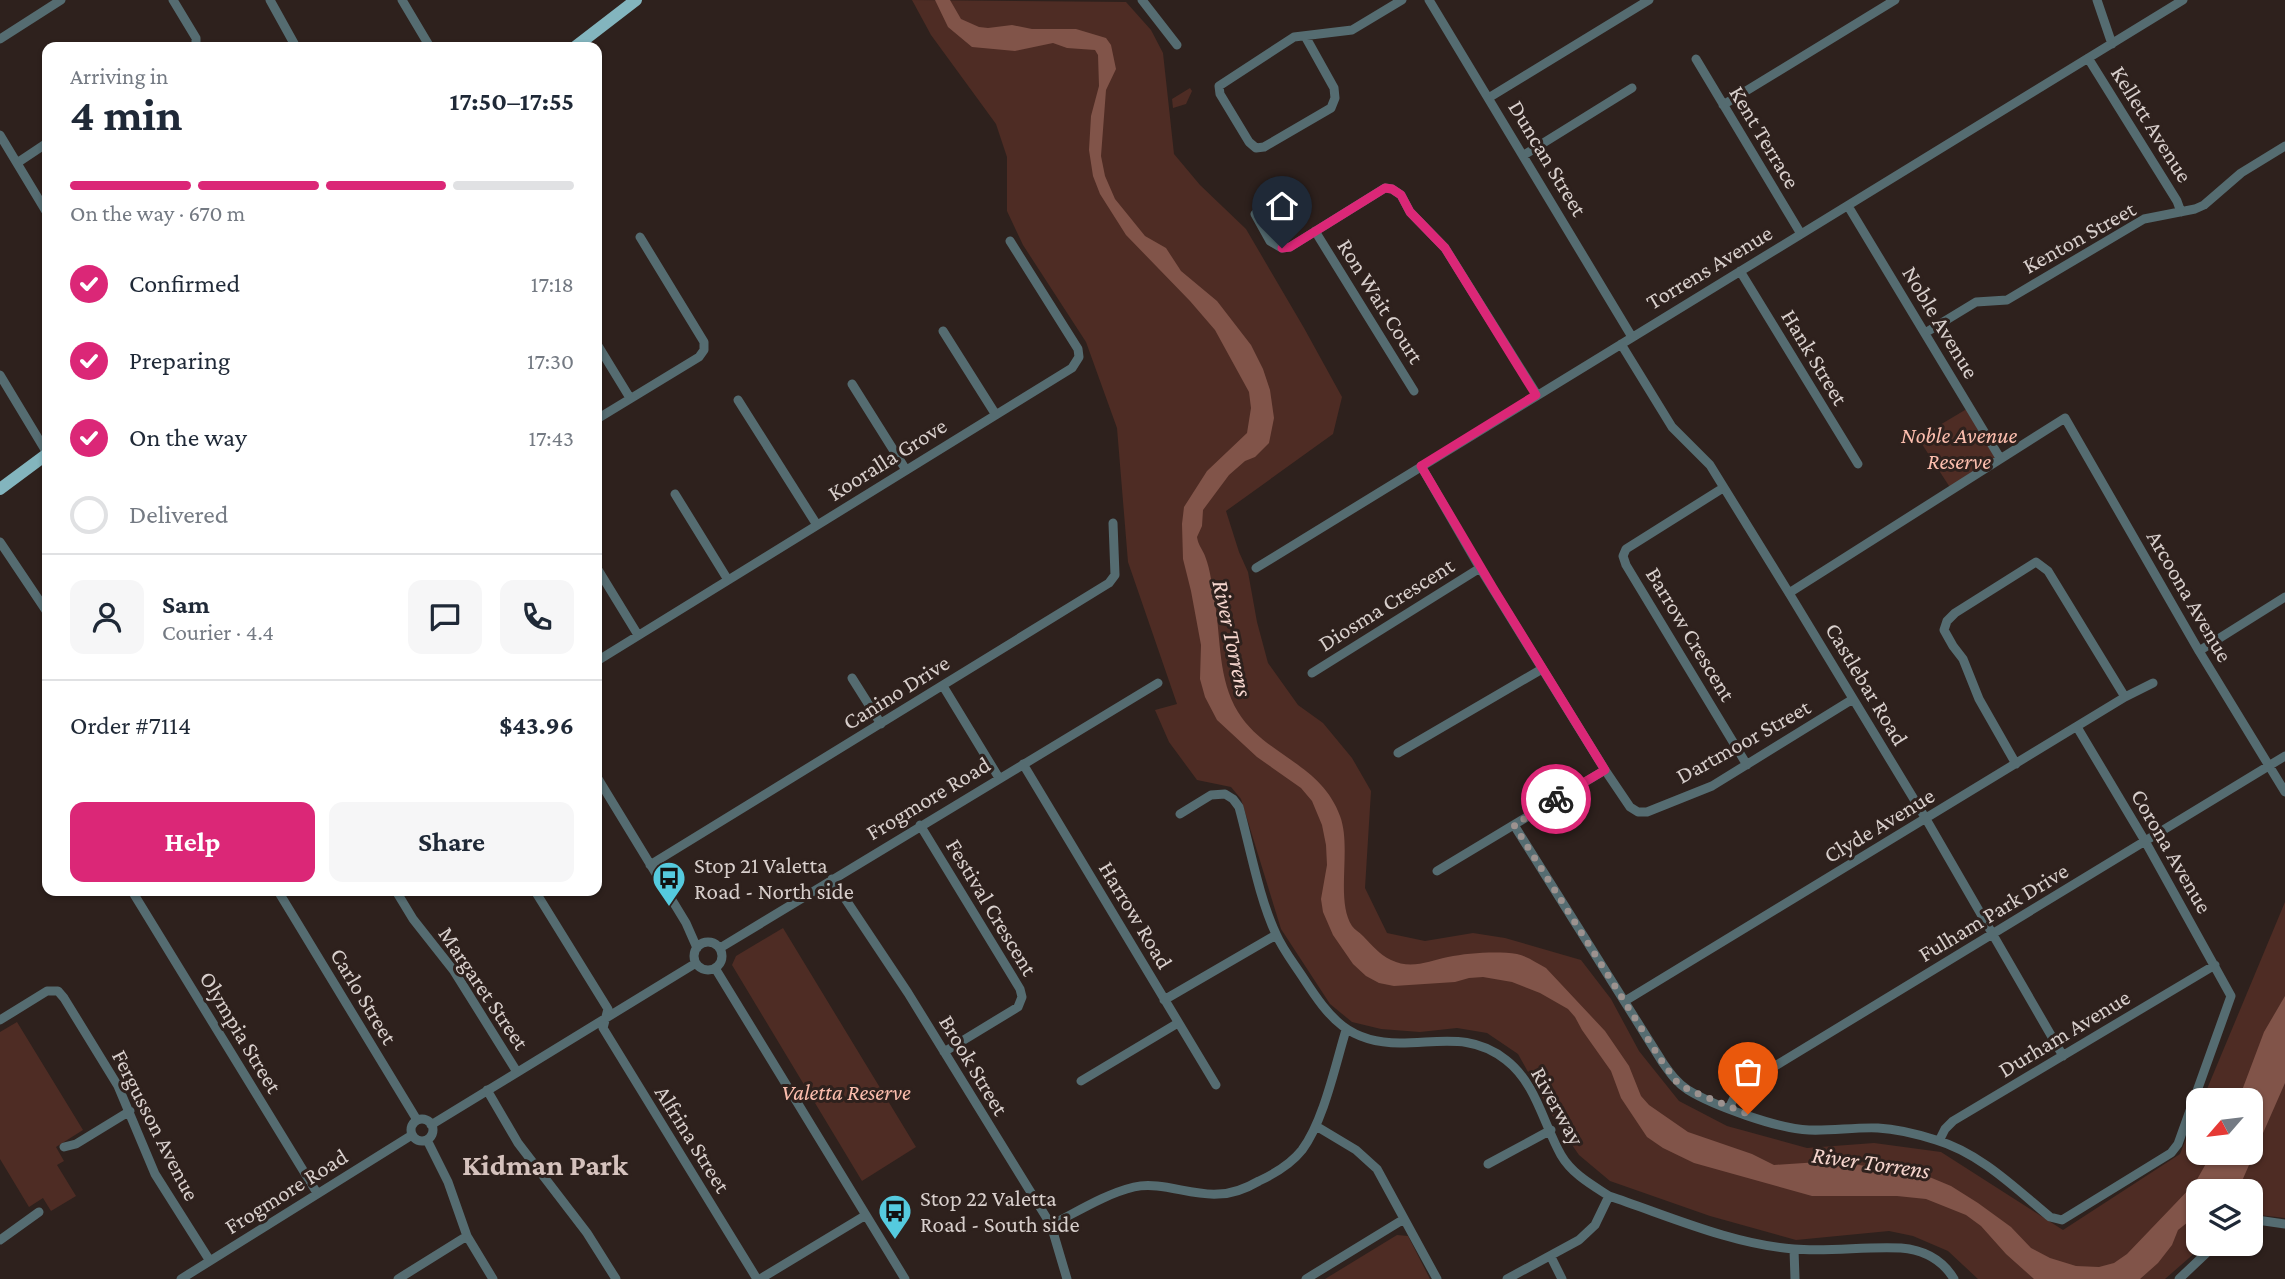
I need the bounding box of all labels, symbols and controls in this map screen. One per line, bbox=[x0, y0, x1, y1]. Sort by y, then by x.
street label: Kellett Avenue bbox=[2106, 61, 2198, 187]
text: Arriving in bbox=[70, 63, 168, 89]
street label: Kent Terrace bbox=[1724, 81, 1806, 193]
text: 17:50–17:55 bbox=[450, 87, 574, 116]
text: 4 min bbox=[70, 89, 182, 140]
street label: Duncan Street bbox=[1503, 95, 1593, 221]
pin bbox=[1252, 176, 1312, 248]
icon: home bbox=[1263, 187, 1301, 225]
street label: Kenton Street bbox=[2018, 195, 2140, 279]
text: On the way · 670 m bbox=[70, 200, 245, 226]
street label: Torrens Avenue bbox=[1641, 219, 1777, 315]
street label: Ron Wait Court bbox=[1332, 234, 1430, 368]
street label: Noble Avenue bbox=[1897, 261, 1985, 383]
icon: check bbox=[70, 265, 108, 303]
text: Confirmed bbox=[129, 269, 240, 298]
text: 17:18 bbox=[531, 271, 574, 297]
street label: Hank Street bbox=[1776, 304, 1854, 410]
icon: check bbox=[70, 342, 108, 380]
text: Preparing bbox=[129, 346, 230, 375]
text: 17:30 bbox=[527, 348, 574, 374]
street label: Kooralla Grove bbox=[823, 412, 951, 506]
icon: check bbox=[70, 419, 108, 457]
park label: Noble Avenue Reserve bbox=[1901, 422, 2018, 474]
text: On the way bbox=[129, 423, 247, 452]
text: 17:43 bbox=[528, 425, 574, 451]
text: Delivered bbox=[129, 500, 228, 529]
street label: Arcoona Avenue bbox=[2142, 525, 2238, 667]
street label: Diosma Crescent bbox=[1313, 552, 1459, 656]
street label: Barrow Crescent bbox=[1641, 562, 1741, 706]
water label: River Torrens bbox=[1207, 577, 1259, 700]
button: person bbox=[70, 580, 144, 654]
button: chat bbox=[408, 580, 482, 654]
button: phone bbox=[500, 580, 574, 654]
text: Sam bbox=[162, 590, 210, 619]
street label: Castlebar Road bbox=[1820, 618, 1914, 750]
text: Courier · 4.4 bbox=[162, 619, 274, 645]
street label: Canino Drive bbox=[838, 649, 954, 735]
street label: Dartmoor Street bbox=[1671, 693, 1815, 789]
text: Order #7114 bbox=[70, 711, 191, 740]
text: $43.96 bbox=[499, 711, 574, 740]
street label: Frogmore Road bbox=[861, 751, 995, 845]
courier bbox=[1521, 764, 1591, 834]
icon: bike bbox=[1537, 780, 1575, 818]
street label: Clyde Avenue bbox=[1819, 782, 1939, 868]
street label: Corona Avenue bbox=[2126, 784, 2218, 918]
button: Help bbox=[70, 802, 315, 882]
button: Share bbox=[329, 802, 574, 882]
street label: Festival Crescent bbox=[941, 834, 1043, 980]
place label: Stop 21 Valetta Road - North side bbox=[694, 852, 854, 904]
street label: Harrow Road bbox=[1094, 857, 1178, 973]
street label: Fulham Park Drive bbox=[1913, 857, 2073, 967]
bus stop icon: Stop 21 Valetta Road - North side bbox=[650, 859, 688, 908]
street label: Margaret Street bbox=[433, 922, 535, 1055]
street label: Carlo Street bbox=[325, 943, 403, 1049]
street label: Olympia Street bbox=[194, 966, 288, 1098]
street label: Durham Avenue bbox=[1993, 983, 2135, 1083]
street label: Brook Street bbox=[934, 1010, 1014, 1120]
pin bbox=[1718, 1042, 1778, 1114]
street label: Fergusson Avenue bbox=[107, 1045, 205, 1205]
icon: bag bbox=[1729, 1053, 1767, 1091]
street label: Riverway bbox=[1526, 1062, 1590, 1150]
park label: Valetta Reserve bbox=[781, 1079, 911, 1105]
street label: Alfrina Street bbox=[650, 1081, 736, 1198]
north arrow bbox=[2186, 1088, 2263, 1166]
map controls bbox=[2186, 1088, 2263, 1256]
water label: River Torrens bbox=[1810, 1140, 1932, 1184]
street label: Frogmore Road bbox=[220, 1143, 352, 1239]
district label: Kidman Park bbox=[462, 1148, 629, 1181]
button: layers bbox=[2186, 1179, 2263, 1256]
place label: Stop 22 Valetta Road - South side bbox=[920, 1185, 1080, 1237]
bus stop icon: Stop 22 Valetta Road - South side bbox=[876, 1192, 914, 1241]

